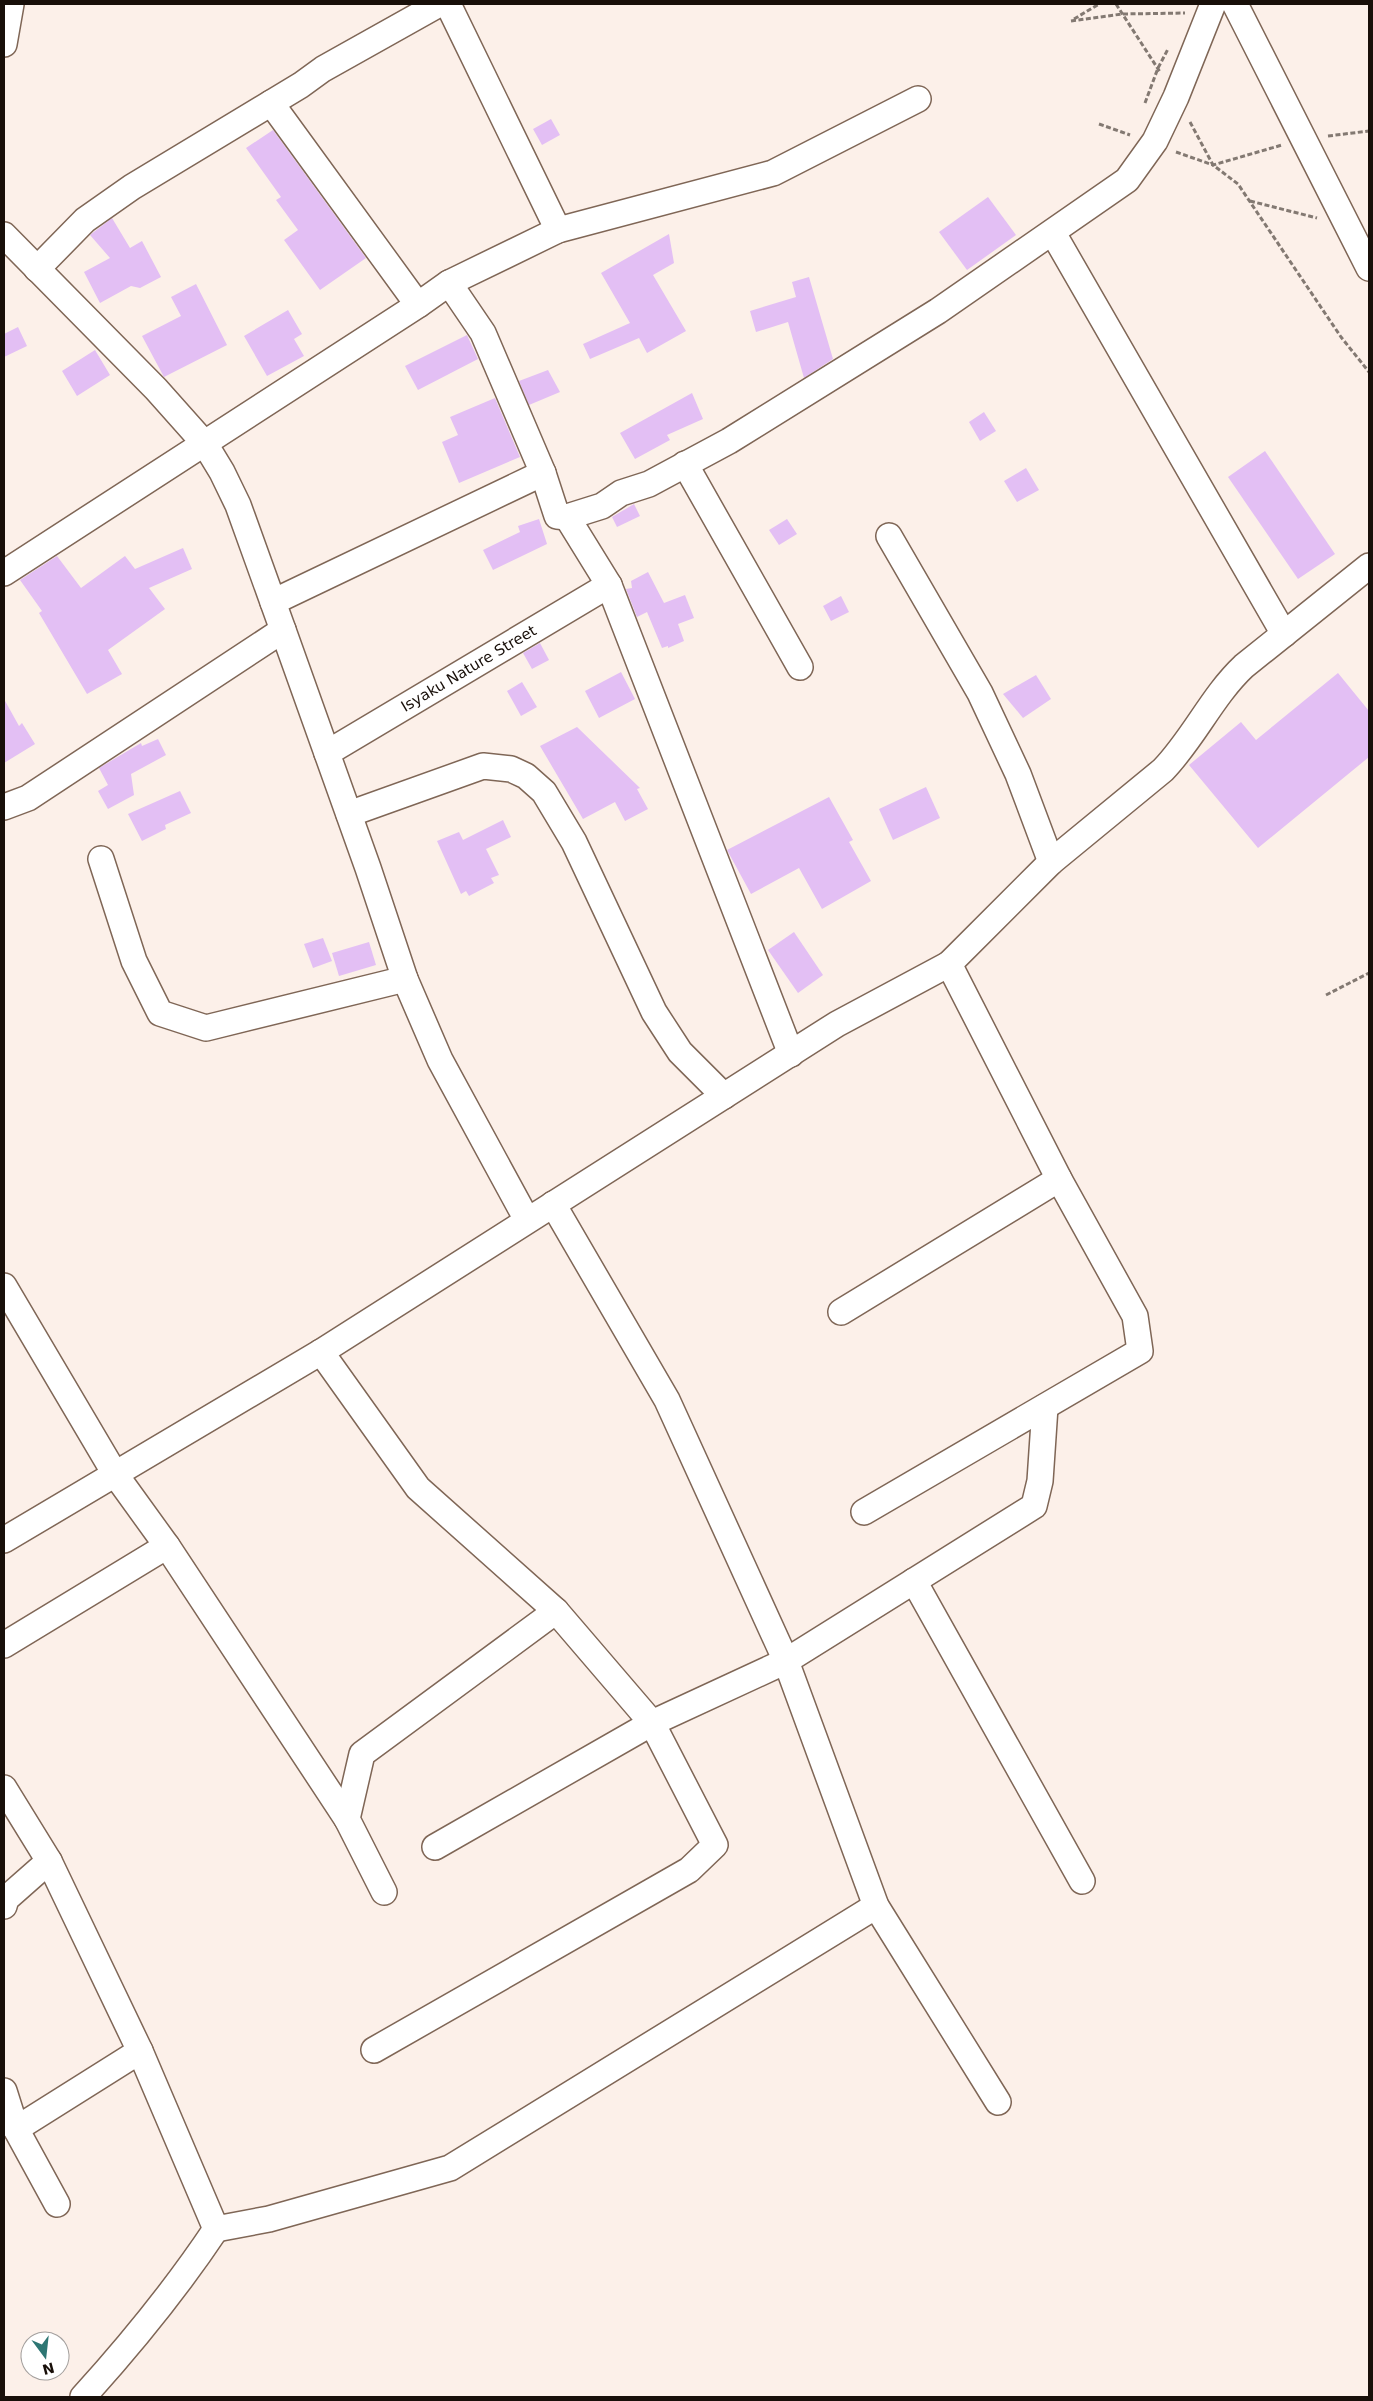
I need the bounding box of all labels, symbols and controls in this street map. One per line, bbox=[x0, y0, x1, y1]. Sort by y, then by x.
street label: Isyaku Nature Street bbox=[398, 621, 540, 716]
north arrow bbox=[20, 2331, 70, 2381]
text: N bbox=[41, 2359, 56, 2378]

